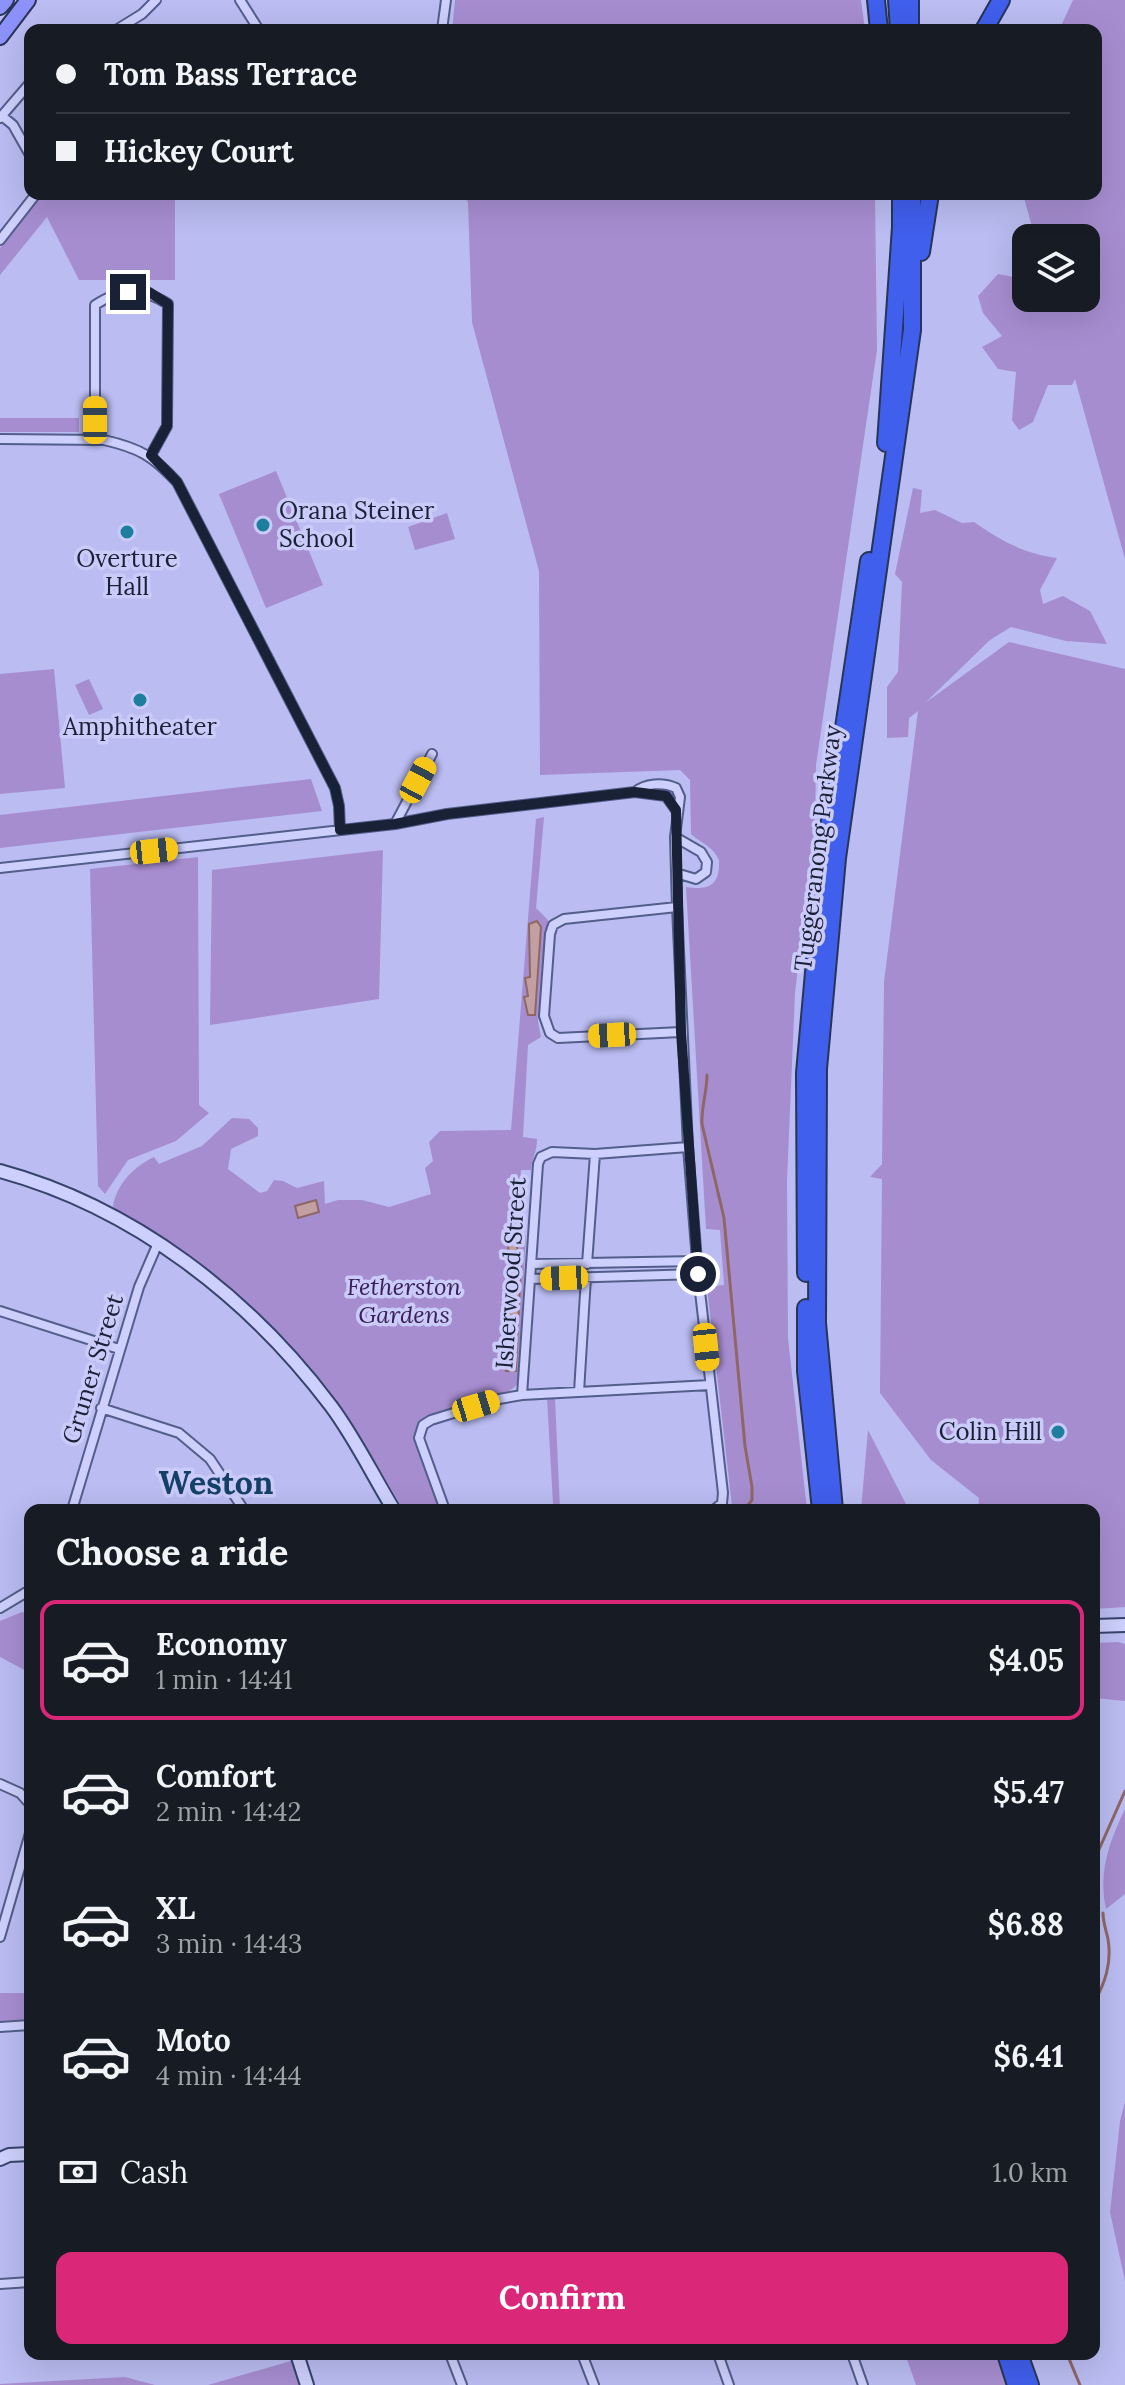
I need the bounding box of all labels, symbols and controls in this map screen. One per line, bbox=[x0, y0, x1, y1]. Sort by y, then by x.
text: Tom Bass Terrace bbox=[104, 55, 357, 93]
text: Hickey Court bbox=[104, 132, 294, 170]
map controls bbox=[1012, 224, 1100, 312]
button: layers bbox=[1012, 224, 1100, 312]
route end bbox=[110, 274, 146, 310]
car bbox=[83, 396, 107, 444]
place label: Orana Steiner School bbox=[279, 495, 435, 554]
marker: Orana Steiner School bbox=[254, 516, 272, 534]
marker: Overture Hall bbox=[118, 523, 136, 541]
place label: Overture Hall bbox=[76, 543, 178, 602]
marker: Amphitheater bbox=[131, 691, 149, 709]
place label: Amphitheater bbox=[62, 711, 218, 742]
street label: Tuggeranong Parkway bbox=[787, 723, 848, 973]
car bbox=[396, 753, 440, 807]
car bbox=[129, 837, 179, 865]
car bbox=[587, 1022, 637, 1048]
street label: Isherwood Street bbox=[488, 1175, 533, 1370]
route start bbox=[680, 1256, 716, 1292]
car bbox=[540, 1265, 588, 1291]
park label: Fetherston Gardens bbox=[347, 1271, 462, 1330]
street label: Gruner Street bbox=[55, 1289, 130, 1448]
car bbox=[692, 1322, 720, 1372]
car bbox=[450, 1388, 502, 1424]
place label: Colin Hill bbox=[939, 1416, 1042, 1447]
marker: Colin Hill bbox=[1049, 1423, 1067, 1441]
district label: Weston bbox=[159, 1462, 273, 1503]
text: Choose a ride bbox=[56, 1529, 288, 1575]
icon: car bbox=[60, 1624, 132, 1696]
text: Economy bbox=[156, 1625, 287, 1663]
text: $4.05 bbox=[988, 1641, 1064, 1679]
text: 1 min · 14:41 bbox=[156, 1663, 292, 1696]
icon: car bbox=[60, 1756, 132, 1828]
text: Comfort bbox=[156, 1757, 276, 1795]
text: $5.47 bbox=[993, 1773, 1064, 1811]
text: 2 min · 14:42 bbox=[156, 1795, 301, 1828]
icon: car bbox=[60, 1888, 132, 1960]
text: XL bbox=[156, 1889, 195, 1927]
text: $6.88 bbox=[988, 1905, 1064, 1943]
text: 3 min · 14:43 bbox=[156, 1927, 302, 1960]
icon: car bbox=[60, 2020, 132, 2092]
text: Moto bbox=[156, 2021, 231, 2059]
text: $6.41 bbox=[994, 2037, 1064, 2075]
text: 4 min · 14:44 bbox=[156, 2059, 302, 2092]
icon: cash bbox=[56, 2150, 100, 2194]
text: Cash bbox=[120, 2153, 188, 2191]
text: 1.0 km bbox=[992, 2156, 1068, 2189]
button: Confirm bbox=[56, 2252, 1068, 2344]

